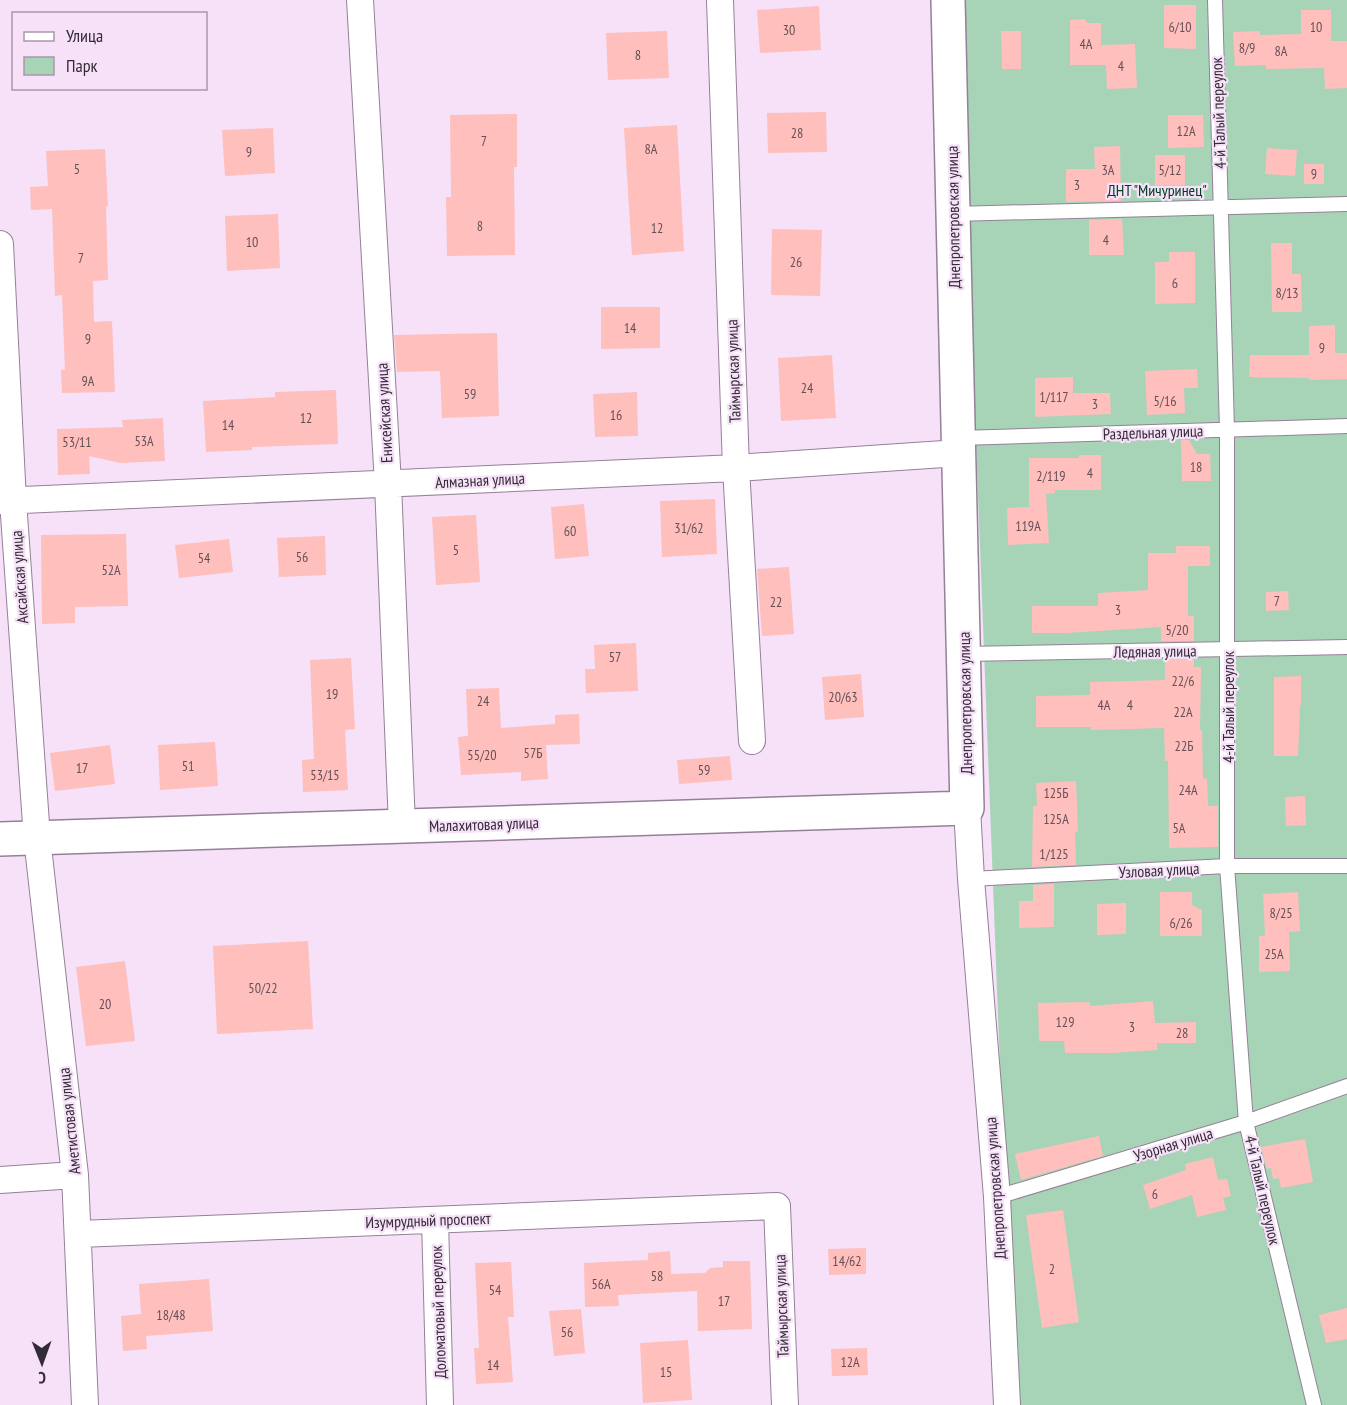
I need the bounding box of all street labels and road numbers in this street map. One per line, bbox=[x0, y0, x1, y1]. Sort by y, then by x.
street label: 4-й Талый переулок bbox=[1206, 56, 1230, 169]
street label: Днепропетровская улица bbox=[942, 146, 964, 288]
street label: Таймырская улица bbox=[721, 319, 745, 423]
street label: Енисейская улица bbox=[371, 362, 397, 464]
street label: Раздельная улица bbox=[1102, 420, 1204, 444]
street label: Алмазная улица bbox=[435, 468, 525, 492]
street label: Аксайская улица bbox=[6, 530, 32, 624]
street label: Днепропетровская улица bbox=[954, 632, 976, 774]
street label: Ледяная улица bbox=[1112, 640, 1197, 662]
street label: 4-й Талый переулок bbox=[1218, 650, 1238, 763]
street label: Малахитовая улица bbox=[429, 812, 539, 836]
street label: Узловая улица bbox=[1118, 858, 1200, 882]
street label: Аметистовая улица bbox=[53, 1067, 85, 1175]
street label: Днепропетровская улица bbox=[980, 1116, 1010, 1260]
street label: Узорная улица bbox=[1131, 1122, 1215, 1166]
street label: 4-й Талый переулок bbox=[1241, 1133, 1285, 1247]
street label: Изумрудный проспект bbox=[365, 1208, 492, 1232]
street label: Доломатовый переулок bbox=[426, 1244, 450, 1379]
street label: Таймырская улица bbox=[769, 1254, 793, 1358]

